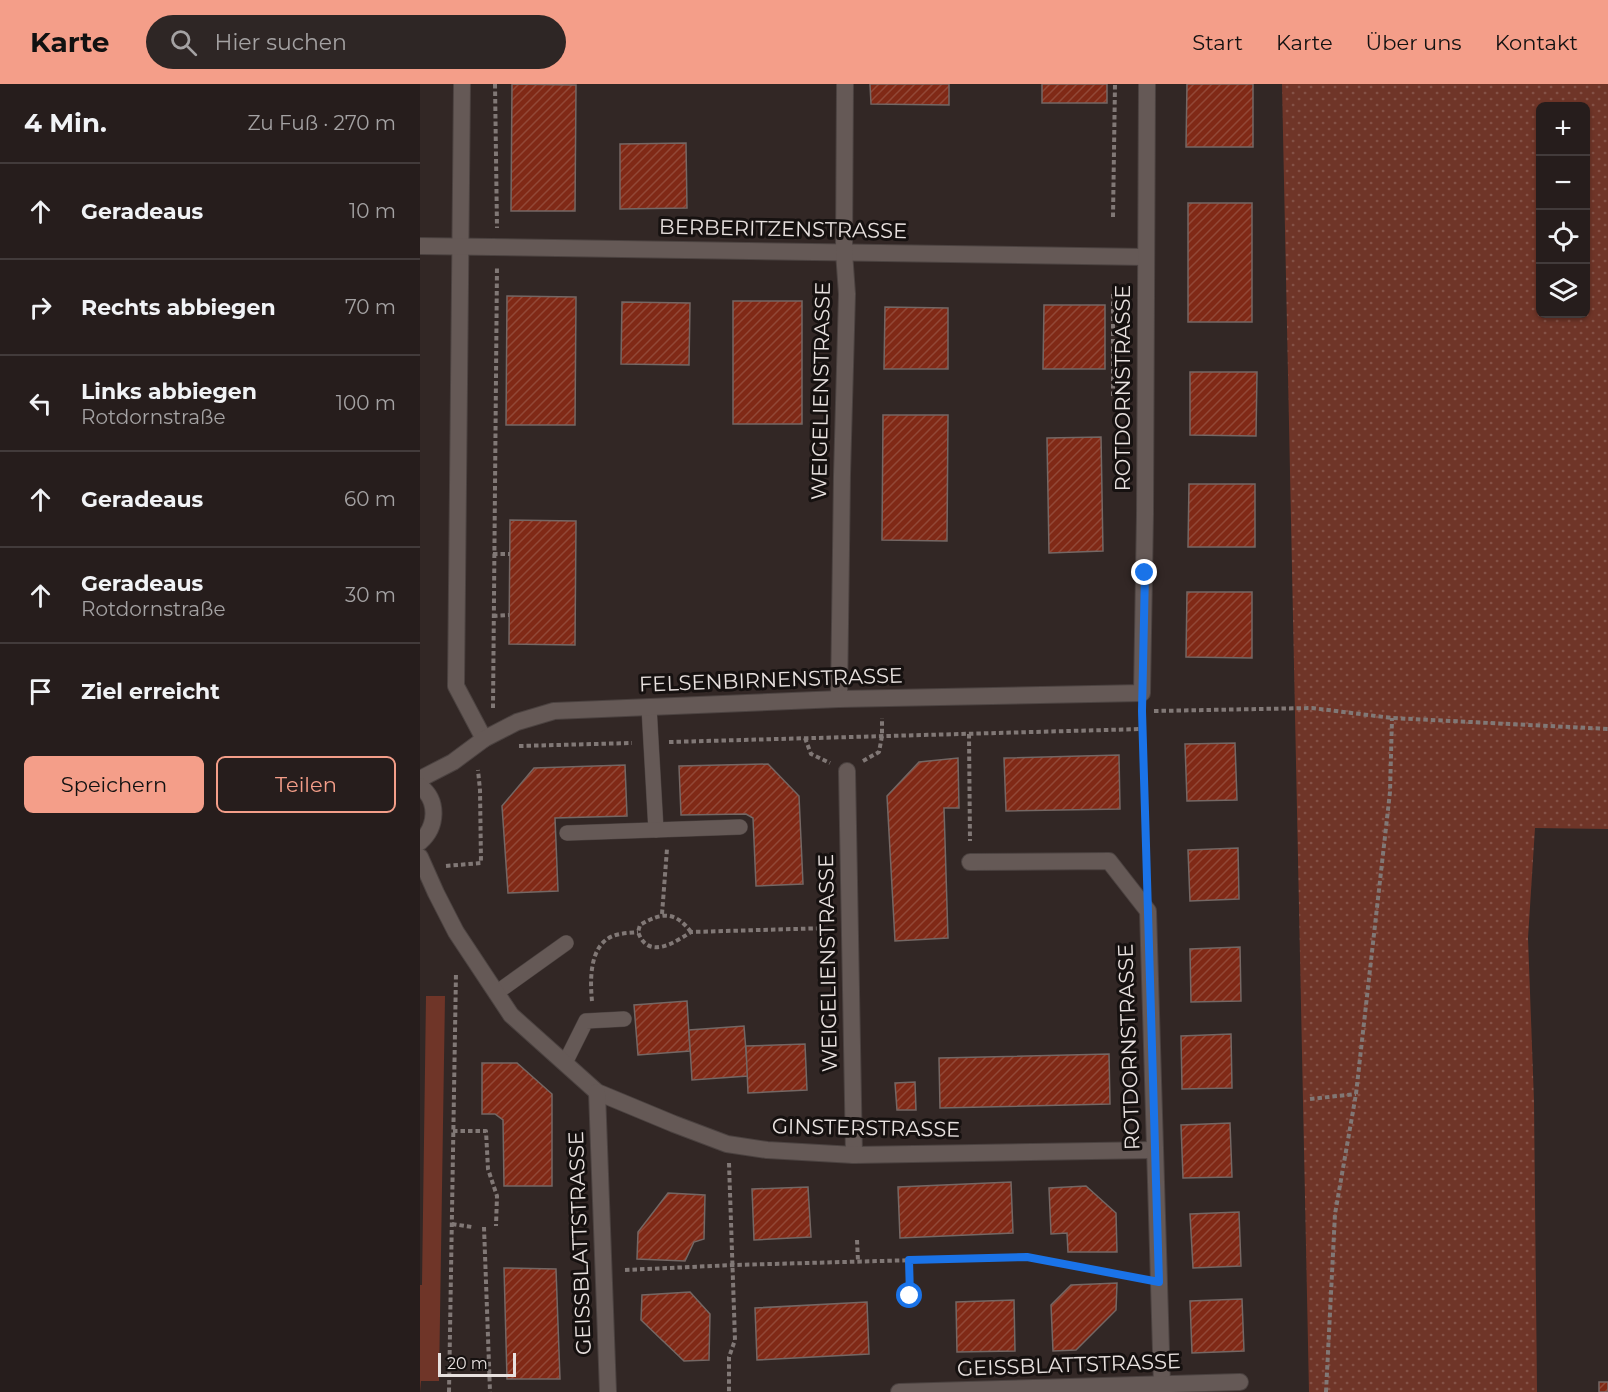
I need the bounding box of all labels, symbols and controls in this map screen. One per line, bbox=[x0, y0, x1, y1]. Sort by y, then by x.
search box bbox=[146, 15, 566, 69]
text: Karte bbox=[30, 25, 110, 59]
icon: search bbox=[167, 26, 200, 59]
text: Hier suchen bbox=[215, 29, 347, 56]
text: Start bbox=[1192, 30, 1243, 55]
text: Karte bbox=[1276, 30, 1333, 55]
text: Über uns bbox=[1366, 30, 1462, 55]
text: Kontakt bbox=[1495, 30, 1578, 55]
map controls bbox=[1536, 102, 1590, 318]
button: + bbox=[1536, 102, 1590, 156]
text: 4 Min. bbox=[24, 107, 107, 139]
text: Zu Fuß · 270 m bbox=[247, 111, 396, 135]
button: − bbox=[1536, 156, 1590, 210]
icon: ahead bbox=[24, 195, 57, 228]
text: Geradeaus bbox=[81, 198, 203, 225]
text: 10 m bbox=[349, 199, 396, 223]
button: locate bbox=[1536, 210, 1590, 264]
street label: BERBERITZENSTRASSE bbox=[659, 214, 907, 243]
button: layers bbox=[1536, 264, 1590, 318]
street label: WEIGELIENSTRASSE bbox=[806, 282, 835, 500]
street label: ROTDORNSTRASSE bbox=[1110, 285, 1135, 491]
icon: right bbox=[24, 291, 57, 324]
text: Rechts abbiegen bbox=[81, 294, 276, 321]
text: 70 m bbox=[345, 295, 396, 319]
text: Links abbiegen bbox=[81, 378, 257, 405]
icon: left bbox=[24, 387, 57, 420]
text: 100 m bbox=[336, 391, 396, 415]
text: Rotdornstraße bbox=[81, 405, 226, 429]
icon: ahead bbox=[24, 483, 57, 516]
text: Geradeaus bbox=[81, 486, 203, 513]
text: 60 m bbox=[344, 487, 396, 511]
route end bbox=[1131, 559, 1157, 585]
text: Geradeaus bbox=[81, 570, 203, 597]
icon: ahead bbox=[24, 579, 57, 612]
text: 30 m bbox=[345, 583, 396, 607]
text: Rotdornstraße bbox=[81, 597, 226, 621]
street label: FELSENBIRNENSTRASSE bbox=[639, 662, 903, 697]
icon: arrive bbox=[24, 675, 57, 708]
text: Ziel erreicht bbox=[81, 678, 220, 705]
button: Speichern bbox=[24, 756, 204, 813]
button: Teilen bbox=[216, 756, 396, 813]
street label: WEIGELIENSTRASSE bbox=[813, 854, 842, 1072]
street label: ROTDORNSTRASSE bbox=[1112, 943, 1145, 1151]
street label: GINSTERSTRASSE bbox=[772, 1113, 960, 1142]
street label: GEISSBLATTSTRASSE bbox=[563, 1131, 596, 1355]
route start bbox=[896, 1282, 922, 1308]
street label: GEISSBLATTSTRASSE bbox=[957, 1348, 1181, 1381]
scale bar bbox=[438, 1350, 516, 1378]
text: 20 m bbox=[447, 1354, 488, 1373]

